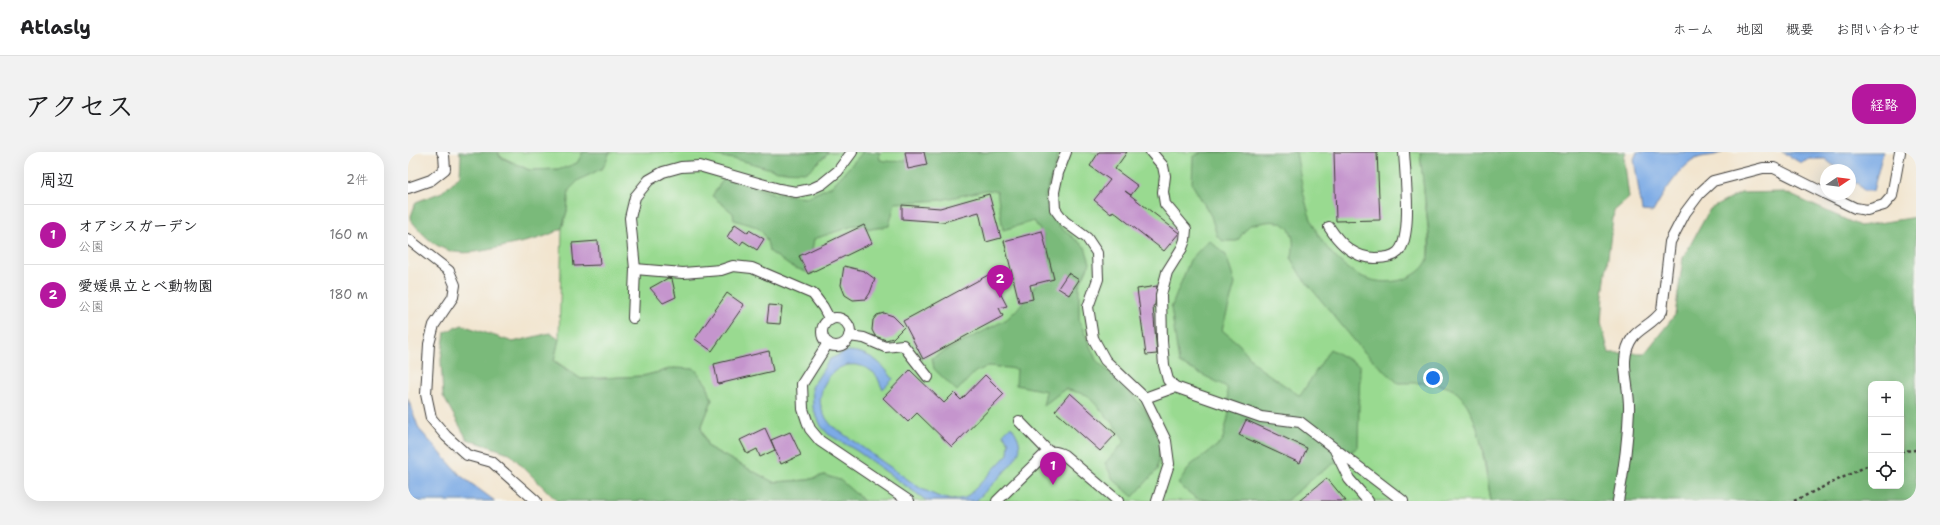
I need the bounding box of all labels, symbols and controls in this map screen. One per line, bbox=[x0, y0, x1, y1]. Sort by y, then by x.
text: Atlasly bbox=[20, 15, 91, 40]
text: ホーム bbox=[1673, 20, 1714, 38]
text: 地図 bbox=[1736, 20, 1764, 38]
text: 概要 bbox=[1786, 20, 1814, 38]
text: お問い合わせ bbox=[1836, 20, 1920, 38]
button: 経路 bbox=[1852, 84, 1916, 124]
text: アクセス bbox=[24, 87, 134, 125]
north arrow bbox=[1820, 164, 1856, 200]
text: 周辺 bbox=[40, 169, 74, 191]
text: 2件 bbox=[346, 171, 368, 188]
text: オアシスガーデン bbox=[78, 216, 198, 236]
text: 1 bbox=[50, 226, 56, 243]
text: 160 m bbox=[330, 226, 368, 243]
text: 公園 bbox=[78, 238, 104, 255]
pin: 2 bbox=[987, 265, 1013, 298]
text: 愛媛県立とべ動物園 bbox=[78, 276, 213, 296]
text: 2 bbox=[48, 286, 58, 303]
text: 180 m bbox=[329, 286, 368, 303]
text: 公園 bbox=[78, 298, 104, 315]
your location bbox=[1423, 368, 1443, 388]
map controls bbox=[1868, 381, 1904, 489]
button: + bbox=[1868, 381, 1904, 417]
button: − bbox=[1868, 417, 1904, 453]
pin: 1 bbox=[1040, 452, 1066, 485]
button: locate bbox=[1868, 453, 1904, 489]

